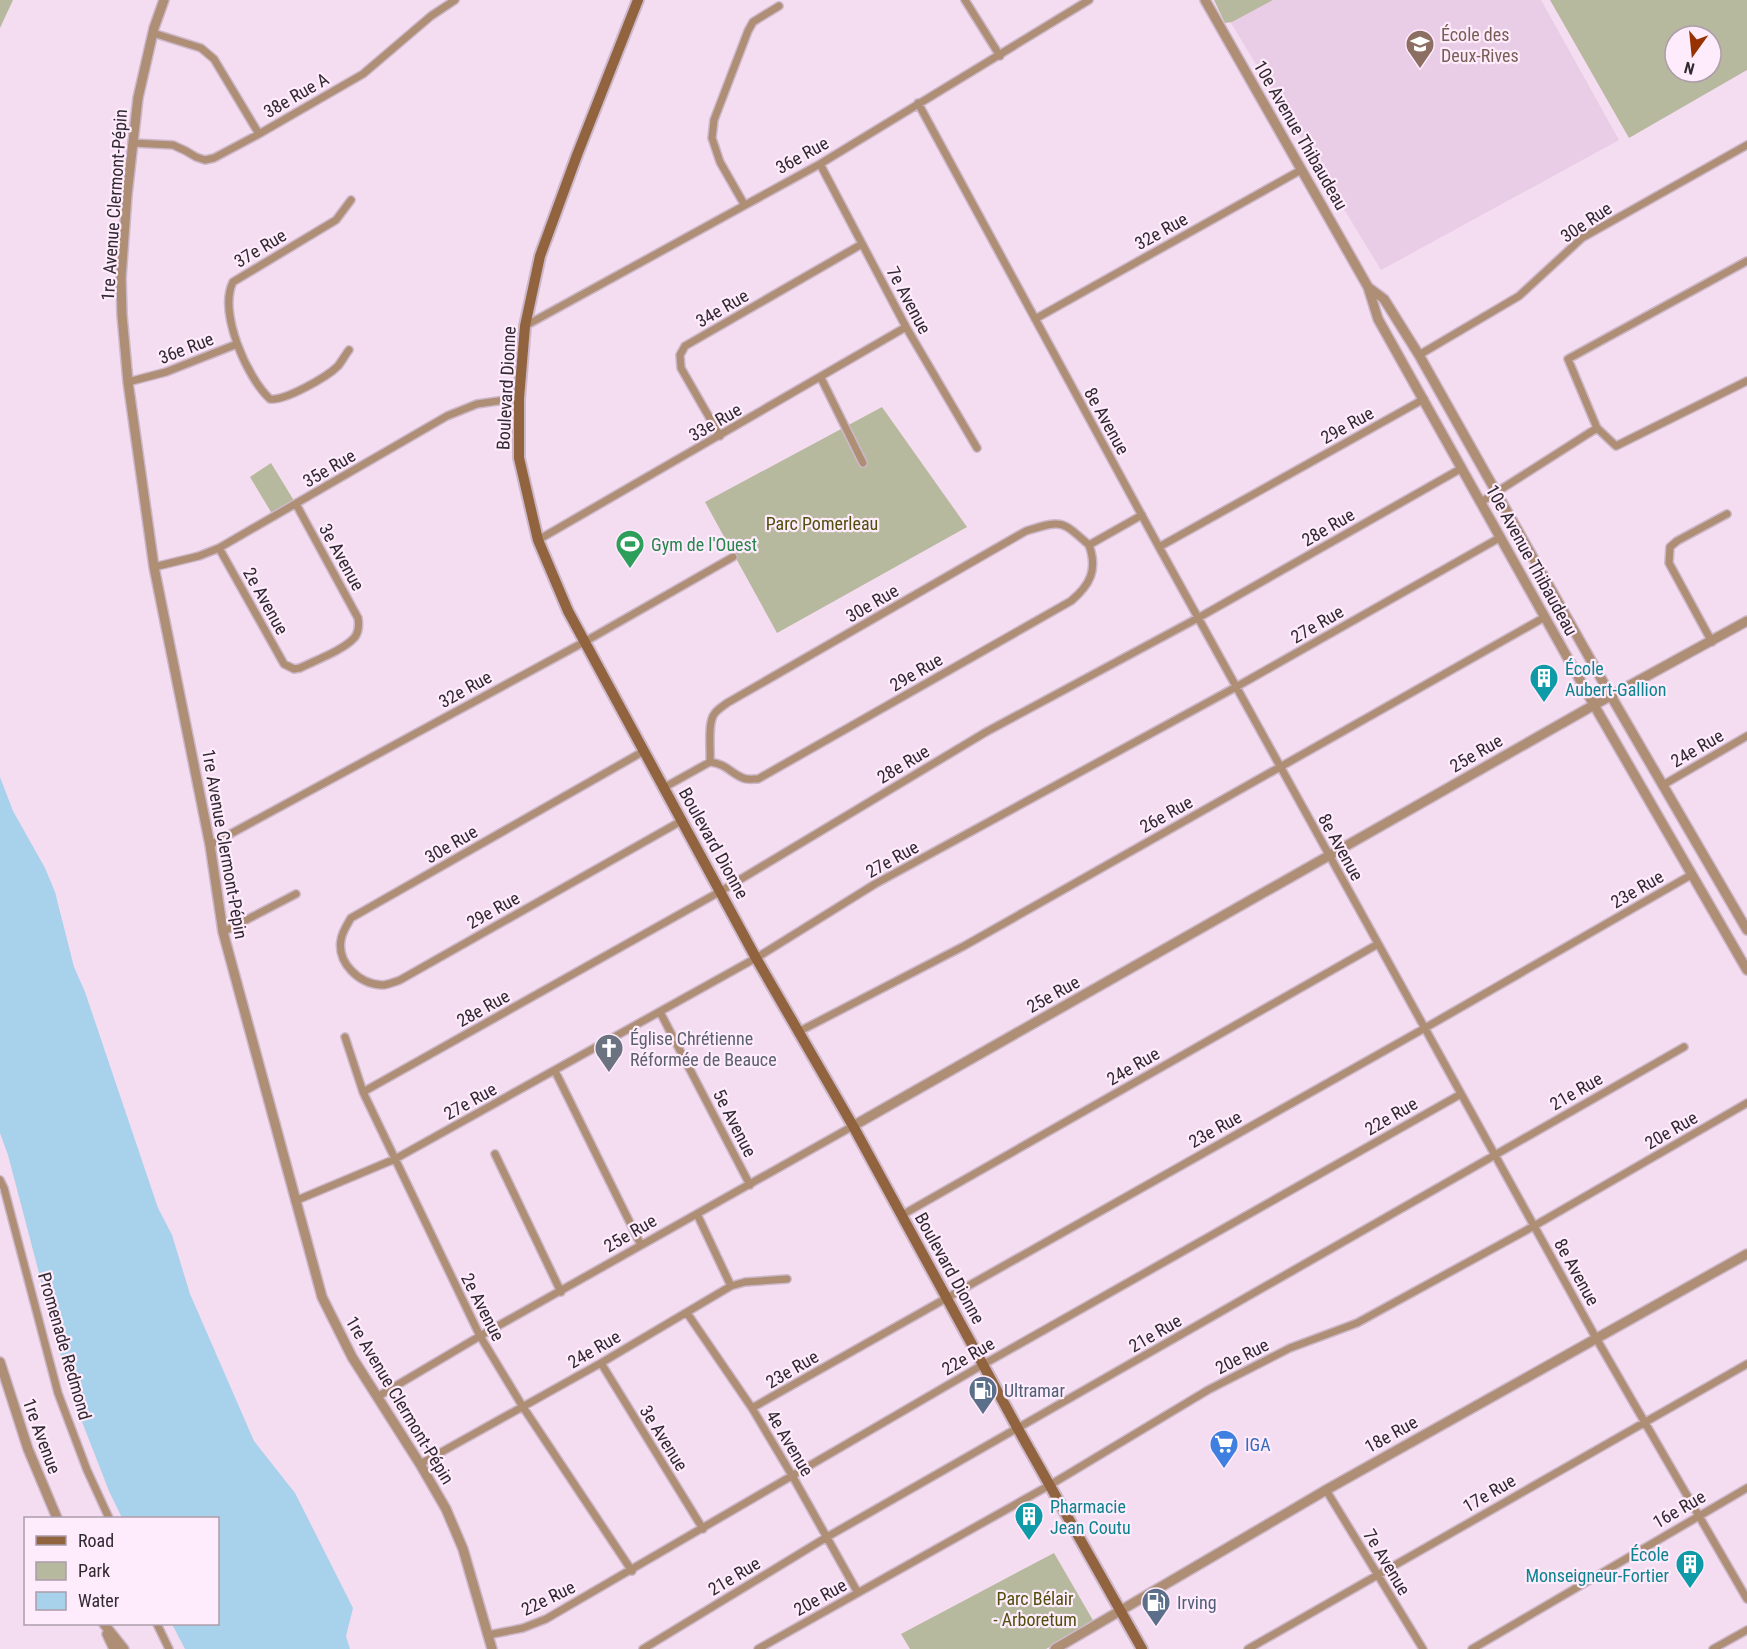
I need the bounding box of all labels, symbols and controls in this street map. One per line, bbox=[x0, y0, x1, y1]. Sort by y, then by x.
place label: École des Deux-Rives bbox=[1441, 24, 1519, 66]
north arrow bbox=[1663, 24, 1723, 84]
school or university icon: École des Deux-Rives bbox=[1404, 28, 1436, 70]
street label: 10e Avenue Thibaudeau bbox=[1250, 57, 1352, 213]
text: N bbox=[1682, 58, 1696, 78]
street label: 38e Rue A bbox=[260, 68, 333, 122]
street label: 1re Avenue Clermont-Pépin bbox=[97, 108, 131, 302]
street label: 36e Rue bbox=[772, 132, 832, 178]
street label: 30e Rue bbox=[1556, 197, 1616, 247]
street label: 32e Rue bbox=[1131, 208, 1191, 254]
street label: 37e Rue bbox=[230, 224, 290, 272]
street label: 7e Avenue bbox=[883, 263, 935, 337]
street label: 34e Rue bbox=[692, 285, 752, 331]
street label: Boulevard Dionne bbox=[492, 326, 520, 450]
street label: 36e Rue bbox=[156, 328, 216, 368]
street label: 8e Avenue bbox=[1080, 384, 1134, 458]
street label: 33e Rue bbox=[685, 399, 745, 445]
street label: 29e Rue bbox=[1317, 402, 1377, 448]
street label: 35e Rue bbox=[299, 445, 359, 491]
street label: 10e Avenue Thibaudeau bbox=[1482, 481, 1582, 639]
street label: 28e Rue bbox=[1298, 504, 1358, 550]
park label: Parc Pomerleau bbox=[766, 513, 878, 534]
street label: 3e Avenue bbox=[315, 520, 369, 594]
sports icon: Gym de l'Ouest bbox=[614, 528, 646, 570]
place label: Gym de l'Ouest bbox=[651, 534, 757, 555]
street label: 2e Avenue bbox=[239, 564, 293, 638]
street label: 30e Rue bbox=[842, 580, 902, 626]
street label: 27e Rue bbox=[1287, 601, 1347, 647]
street label: 29e Rue bbox=[886, 649, 946, 695]
place label: École Aubert-Gallion bbox=[1565, 658, 1666, 700]
building icon: École Aubert-Gallion bbox=[1528, 662, 1560, 704]
street label: 32e Rue bbox=[435, 666, 495, 712]
street label: 24e Rue bbox=[1667, 725, 1727, 771]
street label: 25e Rue bbox=[1446, 730, 1506, 776]
street label: 28e Rue bbox=[873, 740, 933, 788]
street label: 1re Avenue Clermont-Pépin bbox=[198, 748, 252, 940]
street label: Boulevard Dionne bbox=[675, 784, 753, 902]
street label: 26e Rue bbox=[1136, 791, 1196, 837]
street label: 8e Avenue bbox=[1314, 810, 1368, 884]
street label: 30e Rue bbox=[421, 821, 481, 867]
street label: 27e Rue bbox=[862, 836, 922, 882]
street label: 23e Rue bbox=[1607, 866, 1667, 912]
street label: 29e Rue bbox=[463, 887, 523, 933]
street label: 25e Rue bbox=[1023, 971, 1083, 1017]
street label: 28e Rue bbox=[453, 985, 513, 1031]
place label: Église Chrétienne Réformée de Beauce bbox=[630, 1028, 777, 1070]
church icon: Église Chrétienne Réformée de Beauce bbox=[593, 1032, 625, 1074]
street label: 24e Rue bbox=[1103, 1043, 1163, 1089]
street label: 21e Rue bbox=[1546, 1068, 1606, 1114]
street label: 27e Rue bbox=[440, 1078, 500, 1124]
street label: 5e Avenue bbox=[709, 1086, 761, 1160]
street label: 22e Rue bbox=[1361, 1093, 1421, 1139]
street label: 23e Rue bbox=[1185, 1106, 1245, 1152]
street label: 20e Rue bbox=[1641, 1107, 1701, 1153]
street label: Boulevard Dionne bbox=[911, 1209, 989, 1327]
street label: 25e Rue bbox=[600, 1210, 660, 1256]
street label: 8e Avenue bbox=[1550, 1235, 1604, 1309]
street label: Promenade Redmond bbox=[34, 1270, 96, 1422]
street label: 2e Avenue bbox=[457, 1270, 509, 1344]
street label: 21e Rue bbox=[1125, 1310, 1185, 1356]
street label: 1re Avenue Clermont-Pépin bbox=[342, 1312, 458, 1488]
street label: 24e Rue bbox=[564, 1326, 624, 1372]
street label: 22e Rue bbox=[938, 1333, 998, 1379]
street label: 20e Rue bbox=[1212, 1334, 1272, 1378]
street label: 23e Rue bbox=[762, 1346, 822, 1392]
fuel station icon: Ultramar bbox=[967, 1374, 999, 1416]
place label: Ultramar bbox=[1004, 1380, 1065, 1401]
street label: 1re Avenue bbox=[19, 1395, 65, 1477]
street label: 3e Avenue bbox=[636, 1401, 692, 1475]
street label: 4e Avenue bbox=[762, 1406, 818, 1480]
street label: 18e Rue bbox=[1361, 1411, 1421, 1457]
supermarket icon: IGA bbox=[1208, 1428, 1240, 1470]
place label: IGA bbox=[1245, 1434, 1271, 1455]
street label: 17e Rue bbox=[1459, 1470, 1519, 1516]
street label: 16e Rue bbox=[1649, 1486, 1709, 1532]
place label: Pharmacie Jean Coutu bbox=[1050, 1496, 1131, 1538]
building icon: Pharmacie Jean Coutu bbox=[1013, 1500, 1045, 1542]
legend bbox=[24, 1517, 219, 1625]
street label: 7e Avenue bbox=[1359, 1525, 1415, 1599]
text: Road bbox=[78, 1530, 114, 1551]
place label: École Monseigneur-Fortier bbox=[1525, 1544, 1670, 1586]
building icon: École Monseigneur-Fortier bbox=[1674, 1548, 1706, 1590]
street label: 21e Rue bbox=[704, 1552, 764, 1600]
text: Park bbox=[78, 1560, 110, 1581]
street label: 20e Rue bbox=[790, 1574, 850, 1620]
street label: 22e Rue bbox=[518, 1576, 578, 1620]
fuel station icon: Irving bbox=[1140, 1586, 1172, 1628]
park label: Parc Bélair - Arboretum bbox=[993, 1588, 1077, 1630]
text: Water bbox=[78, 1590, 120, 1611]
place label: Irving bbox=[1177, 1592, 1217, 1613]

